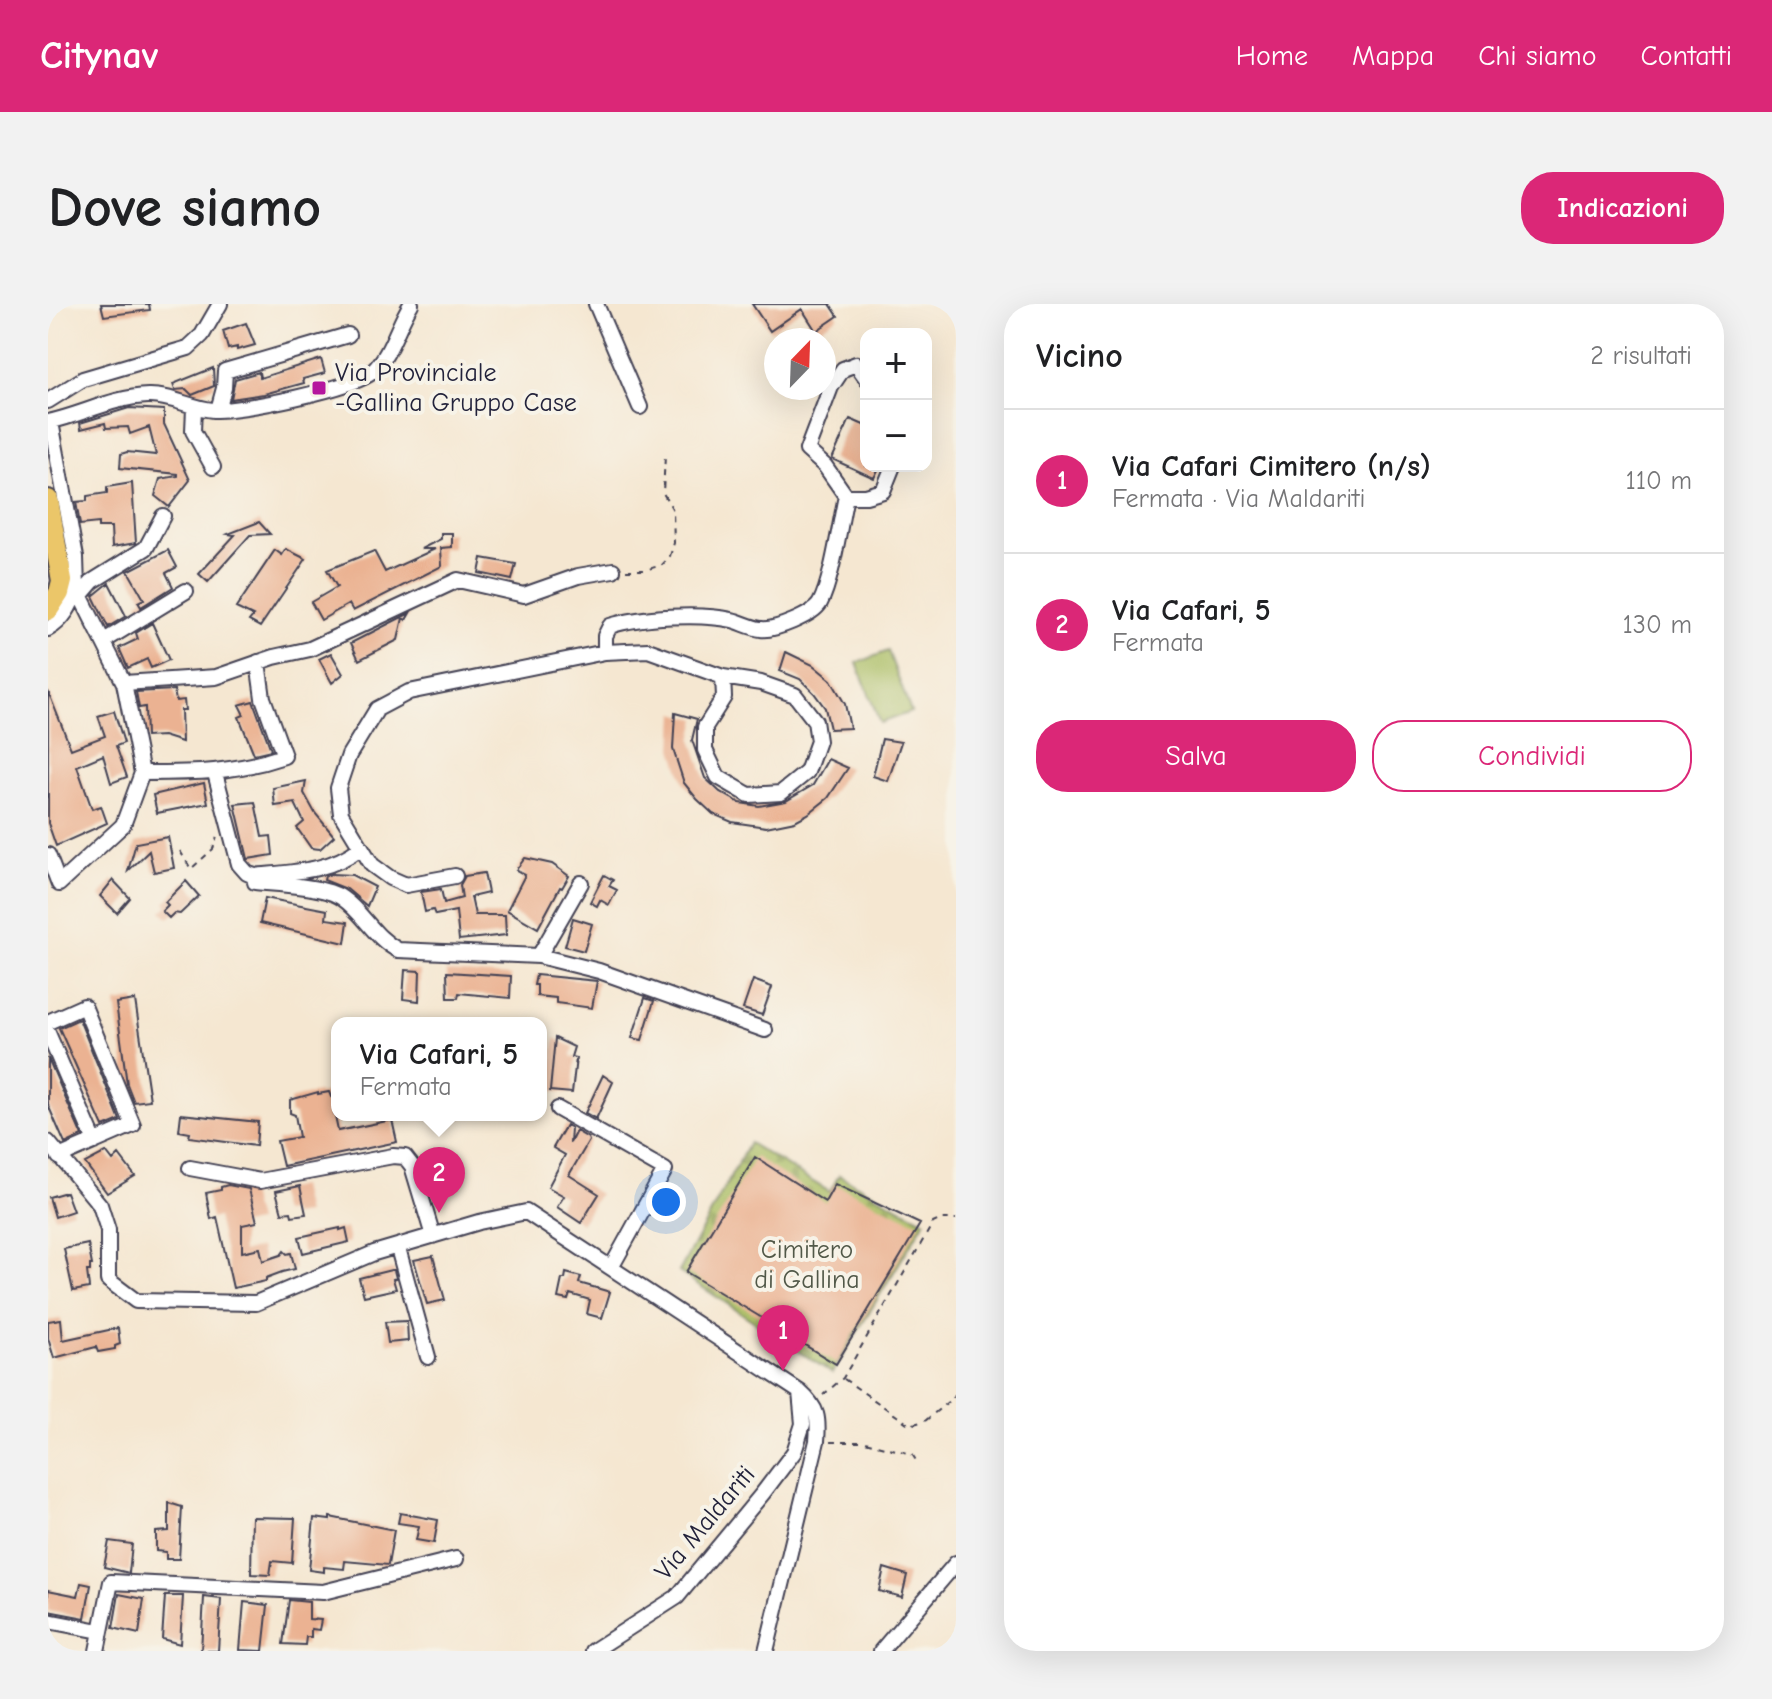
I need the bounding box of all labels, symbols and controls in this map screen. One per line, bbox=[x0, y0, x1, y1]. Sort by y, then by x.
text: Citynav bbox=[40, 34, 158, 78]
text: Home bbox=[1236, 40, 1308, 72]
text: Mappa bbox=[1352, 40, 1434, 72]
text: Chi siamo bbox=[1478, 40, 1596, 72]
text: Contatti bbox=[1640, 40, 1732, 72]
button: Indicazioni bbox=[1521, 172, 1724, 244]
text: Dove siamo bbox=[48, 176, 321, 240]
north arrow bbox=[764, 328, 836, 400]
map controls bbox=[860, 328, 932, 472]
button: + bbox=[860, 328, 932, 400]
text: Vicino bbox=[1036, 336, 1123, 376]
text: 2 risultati bbox=[1590, 341, 1692, 371]
place label: Via Provinciale -Gallina Gruppo Case bbox=[335, 358, 577, 418]
marker: Via Provinciale -Gallina Gruppo Case bbox=[310, 379, 328, 397]
button: − bbox=[860, 400, 932, 472]
text: Via Cafari Cimitero (n/s) bbox=[1112, 449, 1431, 484]
text: 1 bbox=[1057, 466, 1067, 496]
text: 110 m bbox=[1625, 466, 1692, 496]
text: Fermata · Via Maldariti bbox=[1112, 484, 1365, 514]
text: Via Cafari, 5 bbox=[1112, 593, 1271, 628]
text: 2 bbox=[1056, 610, 1068, 640]
text: 130 m bbox=[1623, 610, 1692, 640]
text: Fermata bbox=[1112, 628, 1204, 658]
button: Salva bbox=[1036, 720, 1356, 792]
button: Condividi bbox=[1372, 720, 1692, 792]
popup bbox=[331, 1017, 547, 1121]
text: Via Cafari, 5 bbox=[360, 1037, 518, 1072]
text: Fermata bbox=[360, 1072, 452, 1102]
pin: 2 bbox=[413, 1147, 465, 1213]
your location bbox=[646, 1182, 686, 1222]
park label: Cimitero di Gallina bbox=[754, 1235, 860, 1295]
pin: 1 bbox=[757, 1305, 809, 1371]
street label: Via Maldariti bbox=[649, 1460, 761, 1586]

